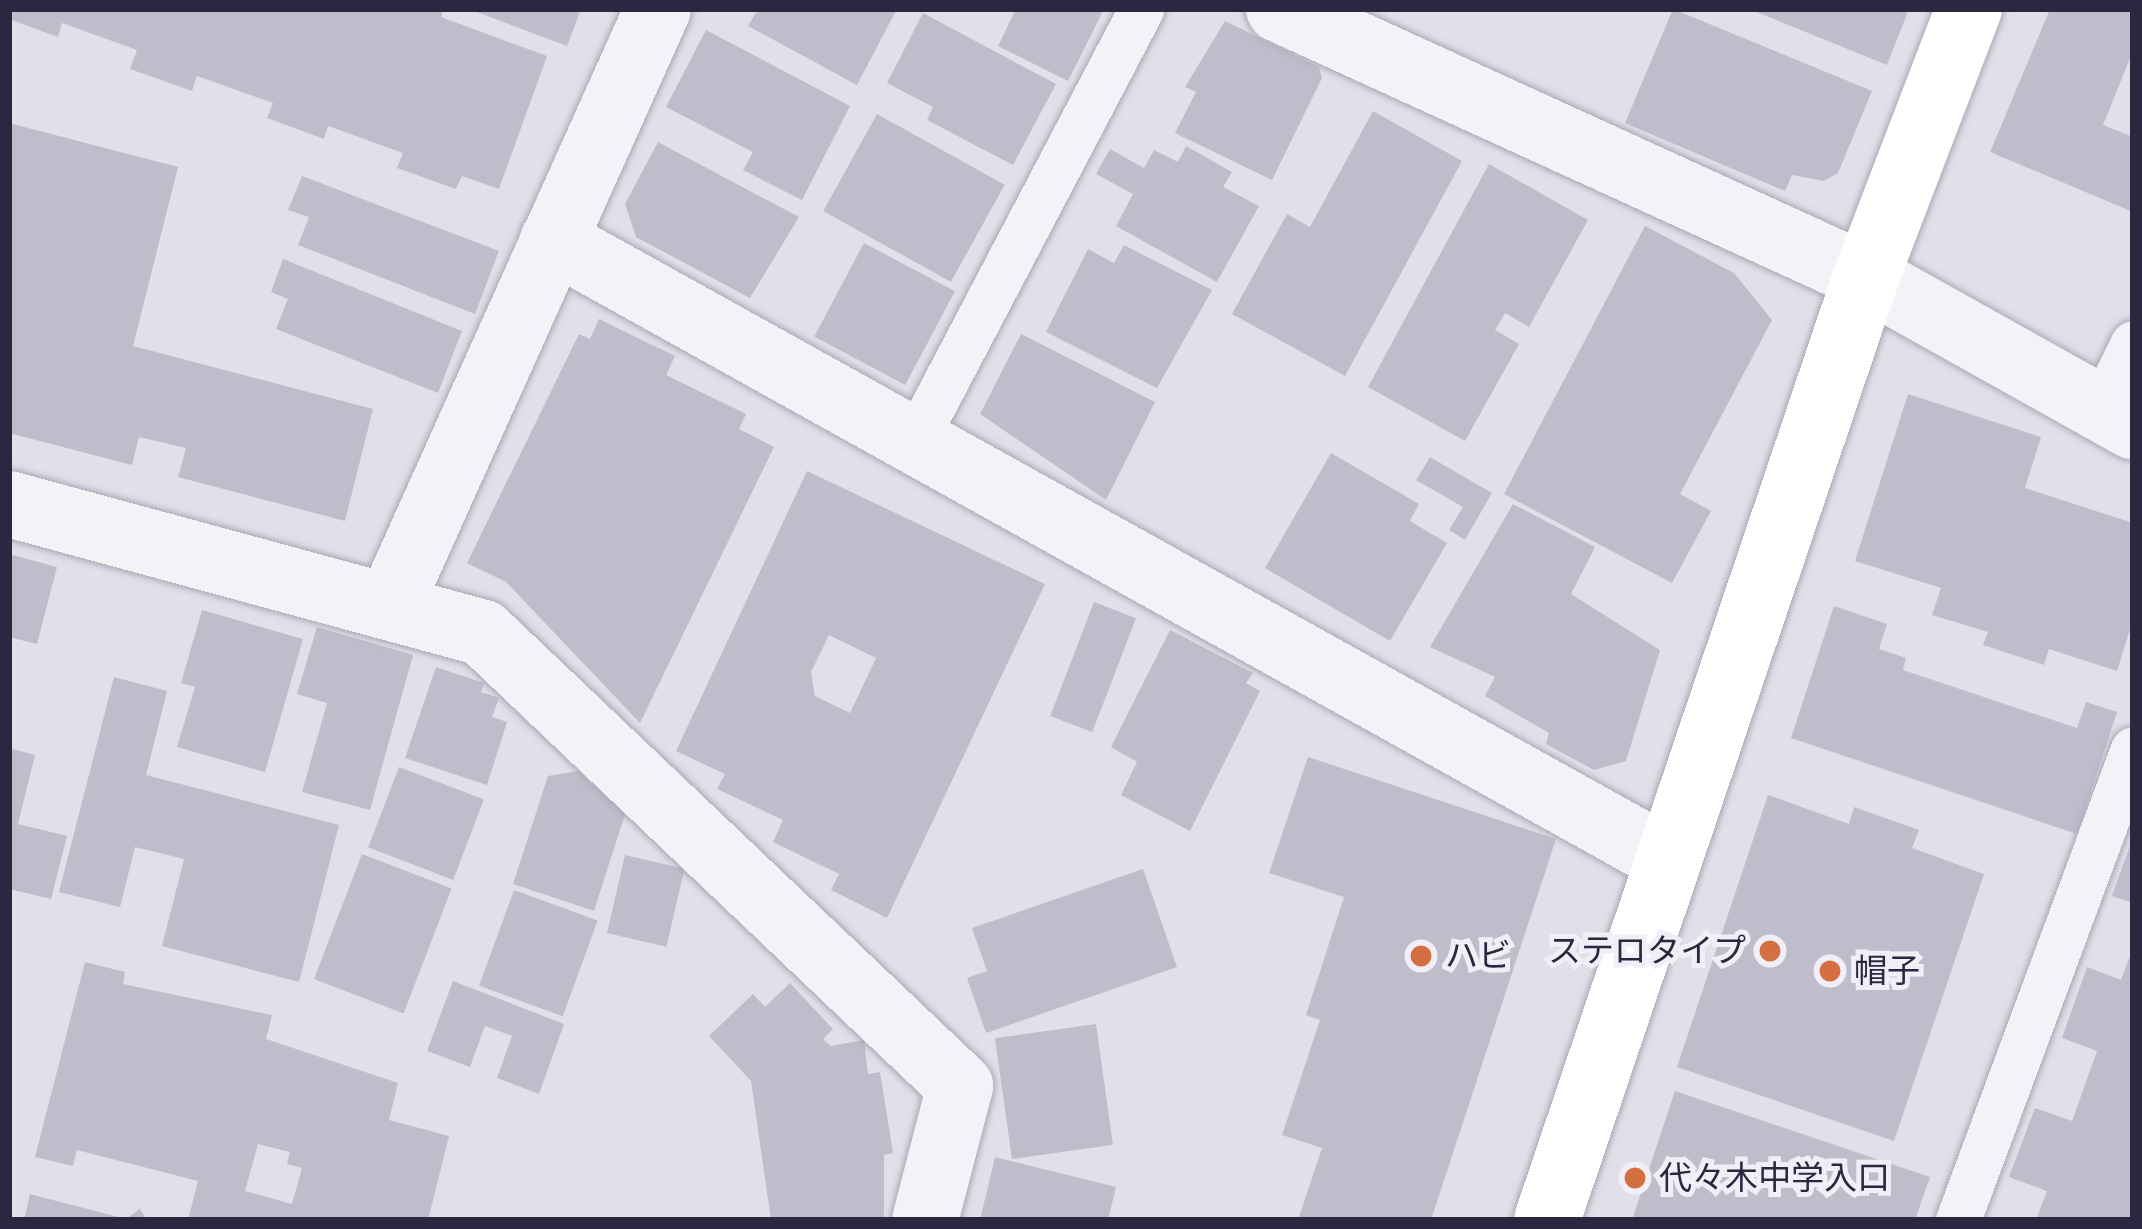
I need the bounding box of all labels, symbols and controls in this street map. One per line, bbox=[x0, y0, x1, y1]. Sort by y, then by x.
place label: ステロタイプ bbox=[1548, 931, 1746, 971]
place label: ハビ bbox=[1445, 936, 1511, 976]
marker: ステロタイプ bbox=[1757, 938, 1783, 964]
marker: ハビ bbox=[1408, 943, 1434, 969]
place label: 帽子 bbox=[1854, 951, 1920, 991]
marker: 帽子 bbox=[1817, 958, 1843, 984]
place label: 代々木中学入口 bbox=[1659, 1158, 1890, 1198]
marker: 代々木中学入口 bbox=[1622, 1165, 1648, 1191]

